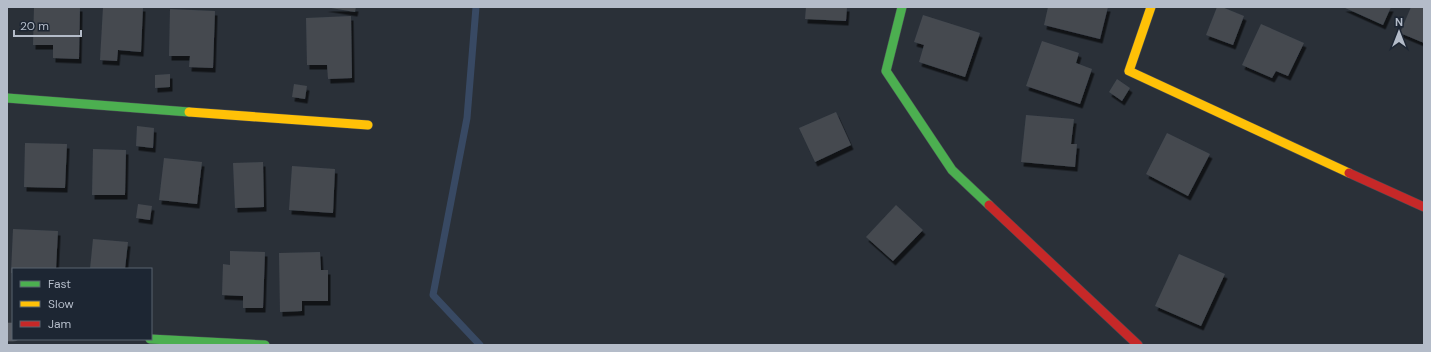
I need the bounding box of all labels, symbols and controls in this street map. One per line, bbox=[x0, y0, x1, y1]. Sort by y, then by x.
scale bar bbox=[14, 12, 81, 38]
north arrow bbox=[1379, 12, 1419, 52]
text: N bbox=[1395, 15, 1403, 29]
text: 20 m bbox=[20, 18, 49, 34]
legend bbox=[12, 268, 152, 340]
text: Fast bbox=[48, 276, 71, 292]
text: Slow bbox=[48, 296, 74, 312]
text: Jam bbox=[48, 316, 71, 332]

